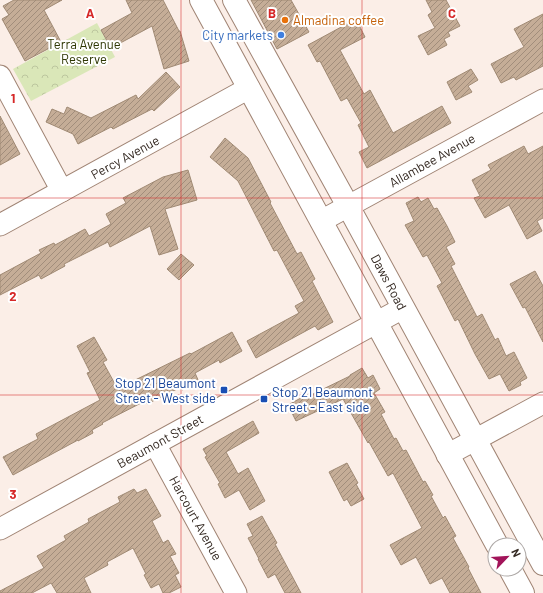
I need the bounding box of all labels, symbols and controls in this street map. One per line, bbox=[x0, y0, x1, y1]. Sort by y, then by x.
text: A bbox=[86, 5, 95, 21]
text: B bbox=[268, 5, 276, 21]
text: C bbox=[448, 5, 456, 21]
place label: Almadina coffee bbox=[293, 12, 384, 28]
marker: Almadina coffee bbox=[280, 15, 290, 25]
place label: City markets bbox=[202, 27, 273, 43]
marker: City markets bbox=[276, 30, 286, 40]
park label: Terra Avenue Reserve bbox=[47, 36, 121, 67]
text: 1 bbox=[11, 90, 15, 106]
street label: Allambee Avenue bbox=[386, 130, 478, 190]
street label: Percy Avenue bbox=[88, 132, 162, 182]
street label: Daws Road bbox=[368, 251, 410, 313]
text: 2 bbox=[9, 288, 17, 304]
place label: Stop 21 Beaumont Street - West side bbox=[115, 375, 216, 406]
place label: Stop 21 Beaumont Street - East side bbox=[272, 384, 373, 415]
marker: Stop 21 Beaumont Street - West side bbox=[219, 385, 229, 395]
marker: Stop 21 Beaumont Street - East side bbox=[259, 394, 269, 404]
street label: Beaumont Street bbox=[114, 411, 206, 471]
street label: Harcourt Avenue bbox=[166, 473, 226, 563]
text: 3 bbox=[9, 486, 17, 502]
north arrow bbox=[487, 537, 527, 577]
text: N bbox=[509, 546, 524, 559]

